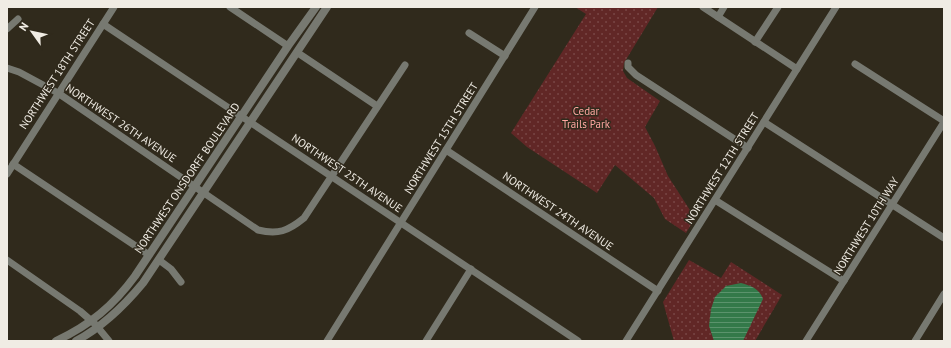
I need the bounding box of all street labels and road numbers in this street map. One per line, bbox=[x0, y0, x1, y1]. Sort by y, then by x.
street label: NORTHWEST 18TH STREET bbox=[16, 16, 98, 132]
street label: NORTHWEST 15TH STREET bbox=[401, 80, 481, 196]
street label: NORTHWEST 26TH AVENUE bbox=[63, 81, 179, 165]
street label: NORTHWEST ONSDORFF BOULEVARD bbox=[131, 100, 243, 256]
street label: NORTHWEST 12TH STREET bbox=[682, 110, 762, 226]
street label: NORTHWEST 25TH AVENUE bbox=[289, 131, 405, 215]
street label: NORTHWEST 24TH AVENUE bbox=[500, 169, 616, 253]
street label: NORTHWEST 10TH WAY bbox=[830, 174, 902, 277]

